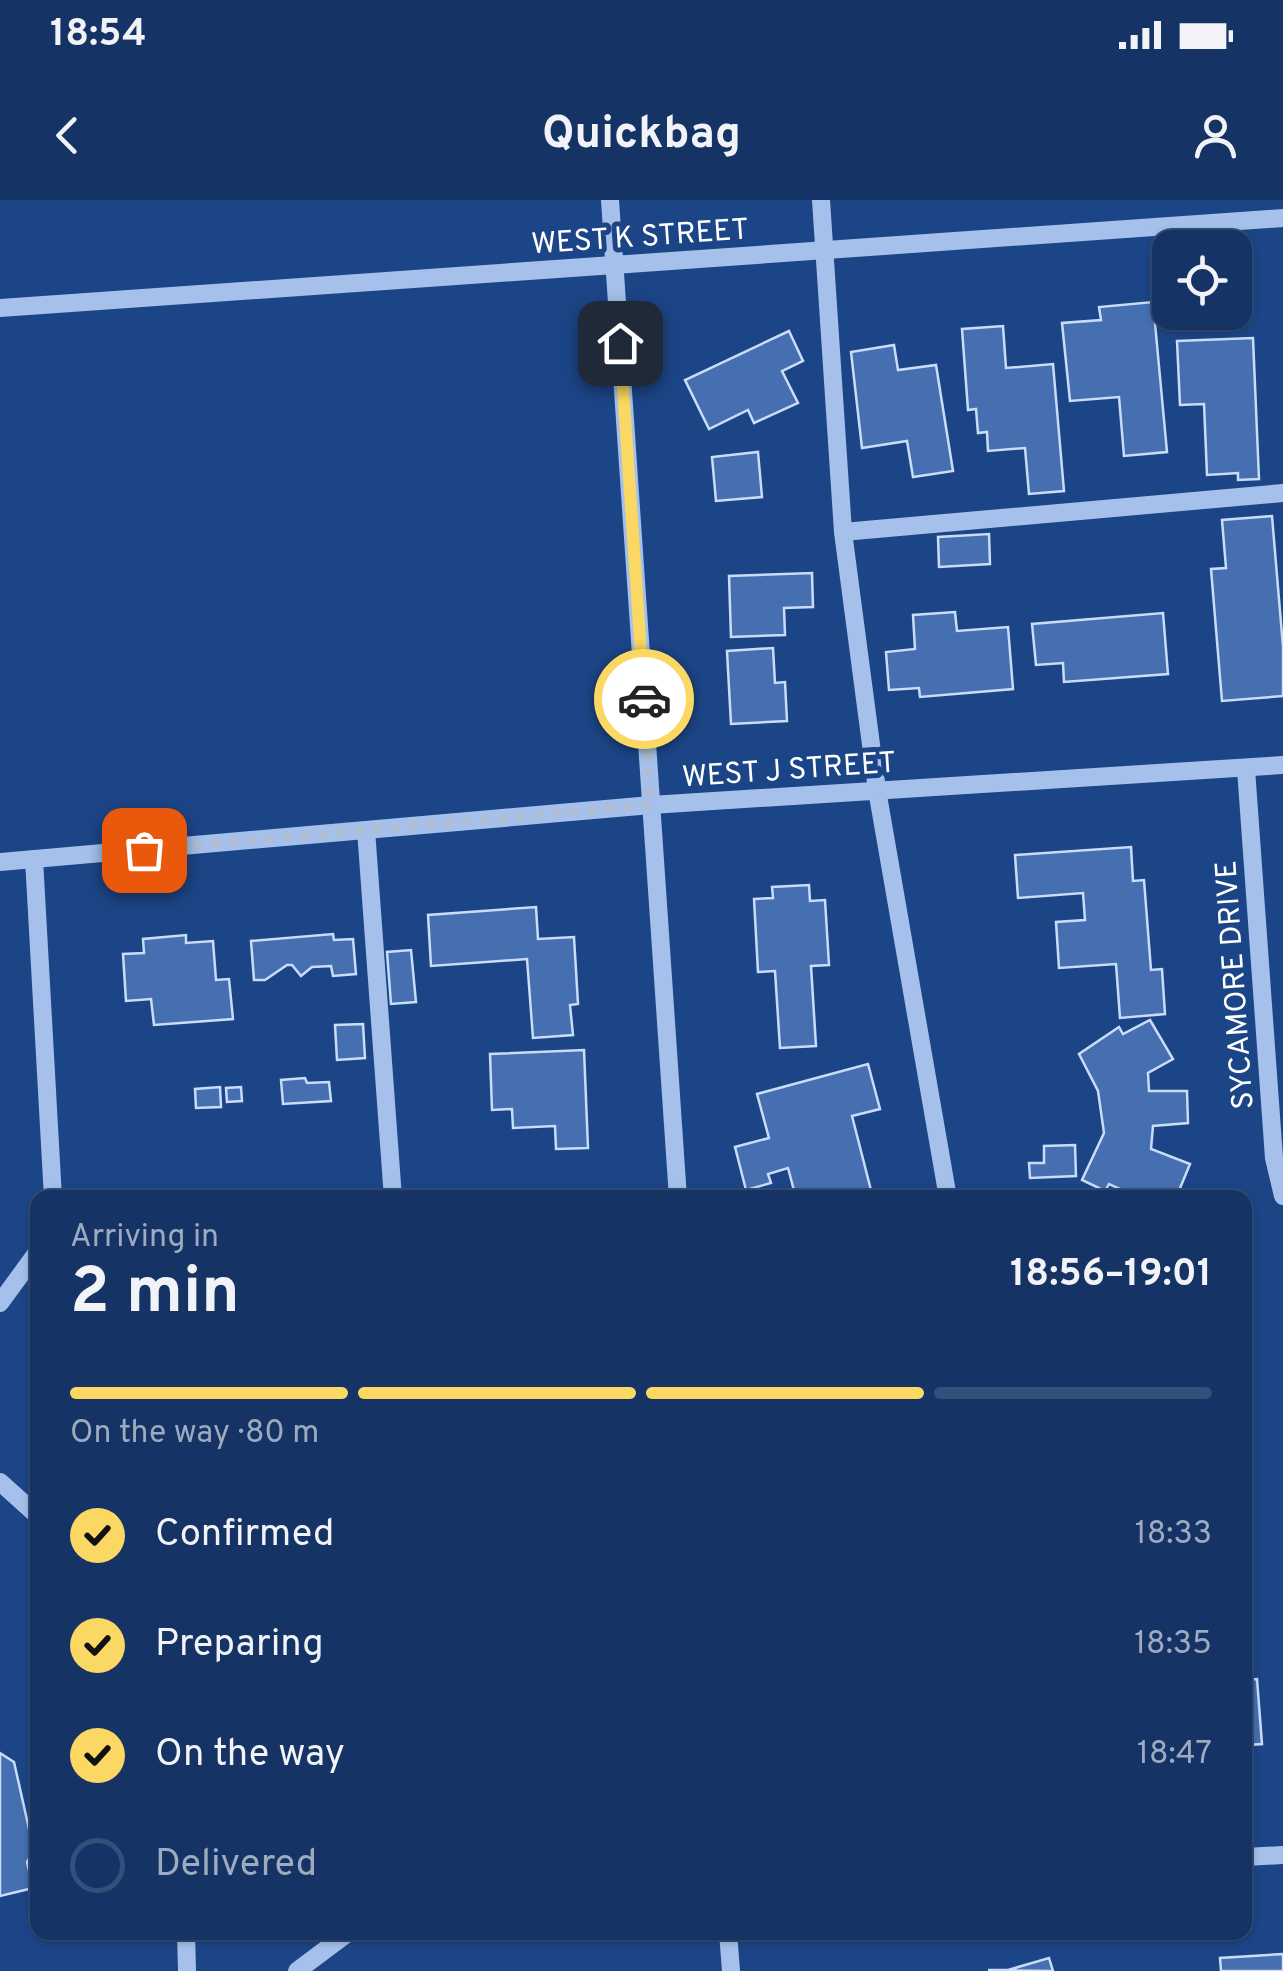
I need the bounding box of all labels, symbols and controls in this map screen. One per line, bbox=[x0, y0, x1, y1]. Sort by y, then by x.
text: 18:54 bbox=[50, 11, 147, 60]
text: Quickbag bbox=[542, 107, 741, 164]
icon: back bbox=[40, 108, 95, 163]
icon: person bbox=[1188, 108, 1243, 163]
street label: WEST K STREET bbox=[530, 212, 750, 265]
map controls bbox=[1152, 230, 1252, 330]
button: locate bbox=[1152, 230, 1252, 330]
pin bbox=[578, 301, 663, 386]
icon: home bbox=[593, 316, 648, 371]
courier bbox=[594, 649, 694, 749]
icon: car bbox=[617, 672, 672, 727]
street label: WEST J STREET bbox=[681, 746, 898, 797]
pin bbox=[102, 808, 187, 893]
icon: bag bbox=[117, 823, 172, 878]
street label: SYCAMORE DRIVE bbox=[1209, 859, 1264, 1111]
text: Arriving in bbox=[70, 1218, 219, 1258]
text: 18:56–19:01 bbox=[1010, 1251, 1212, 1300]
text: 2 min bbox=[70, 1254, 240, 1336]
text: On the way · 80 m bbox=[70, 1414, 319, 1454]
icon: check bbox=[70, 1508, 125, 1563]
text: Confirmed bbox=[155, 1511, 334, 1560]
text: 18:33 bbox=[1135, 1515, 1212, 1555]
icon: check bbox=[70, 1618, 125, 1673]
text: Preparing bbox=[155, 1621, 324, 1670]
text: 18:35 bbox=[1134, 1625, 1212, 1665]
icon: check bbox=[70, 1728, 125, 1783]
text: On the way bbox=[155, 1731, 345, 1780]
text: 18:47 bbox=[1137, 1735, 1212, 1775]
text: Delivered bbox=[155, 1841, 317, 1890]

